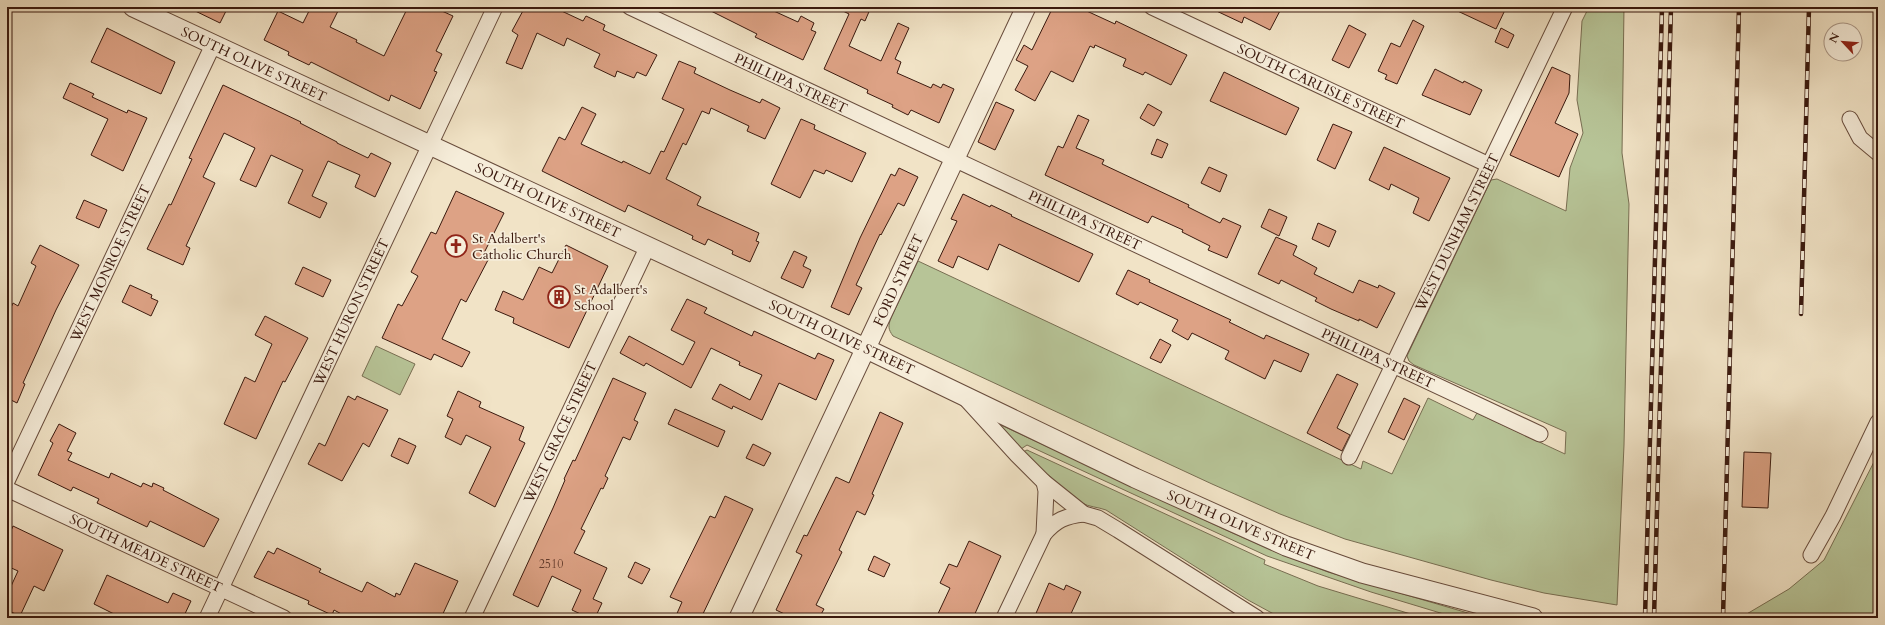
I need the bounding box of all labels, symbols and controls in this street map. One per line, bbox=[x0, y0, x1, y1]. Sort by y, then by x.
street label: SOUTH OLIVE STREET bbox=[178, 22, 330, 107]
north arrow bbox=[1823, 22, 1863, 62]
text: N bbox=[1826, 30, 1843, 45]
street label: SOUTH CARLISLE STREET bbox=[1234, 39, 1407, 134]
street label: PHILLIPA STREET bbox=[731, 49, 851, 118]
street label: WEST DUNHAM STREET bbox=[1411, 150, 1504, 315]
street label: SOUTH OLIVE STREET bbox=[472, 158, 624, 243]
street label: WEST MONROE STREET bbox=[65, 182, 155, 346]
street label: PHILLIPA STREET bbox=[1025, 186, 1145, 255]
place label: St Adalbert's Catholic Church bbox=[472, 229, 572, 264]
street label: FORD STREET bbox=[869, 231, 928, 329]
church icon: St Adalbert's Catholic Church bbox=[443, 233, 469, 259]
street label: WEST HURON STREET bbox=[309, 236, 394, 390]
place label: St Adalbert's School bbox=[574, 280, 648, 315]
building icon: St Adalbert's School bbox=[546, 284, 572, 310]
street label: SOUTH OLIVE STREET bbox=[766, 295, 918, 380]
street label: PHILLIPA STREET bbox=[1318, 324, 1438, 393]
street label: WEST GRACE STREET bbox=[519, 359, 602, 507]
street label: SOUTH OLIVE STREET bbox=[1164, 486, 1318, 565]
street label: SOUTH MEADE STREET bbox=[66, 510, 225, 597]
house number: 2510 bbox=[539, 556, 563, 572]

